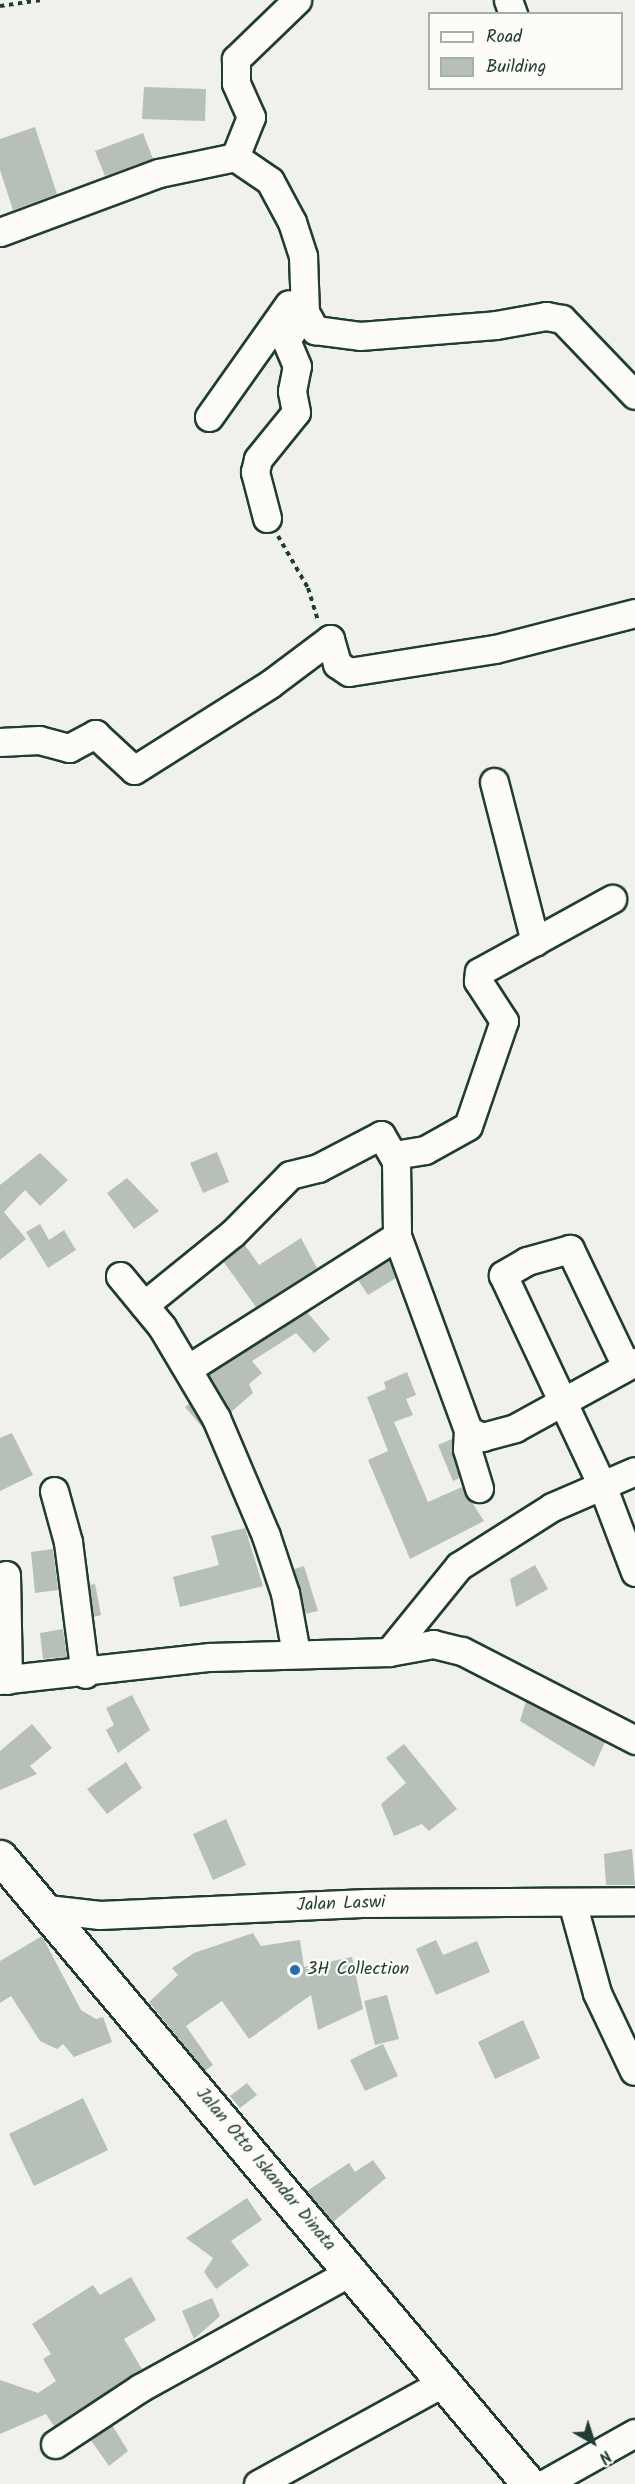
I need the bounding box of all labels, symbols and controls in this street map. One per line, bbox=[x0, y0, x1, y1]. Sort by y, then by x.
legend bbox=[428, 12, 623, 90]
text: Road bbox=[486, 23, 522, 52]
text: Building bbox=[486, 53, 546, 82]
street label: Jalan Laswi bbox=[296, 1893, 386, 1917]
place label: 3H Collection bbox=[307, 1959, 409, 1981]
marker: 3H Collection bbox=[288, 1963, 302, 1977]
street label: Jalan Otto Iskandar Dinata bbox=[190, 2084, 340, 2256]
north arrow bbox=[563, 2412, 623, 2472]
text: N bbox=[593, 2443, 616, 2469]

